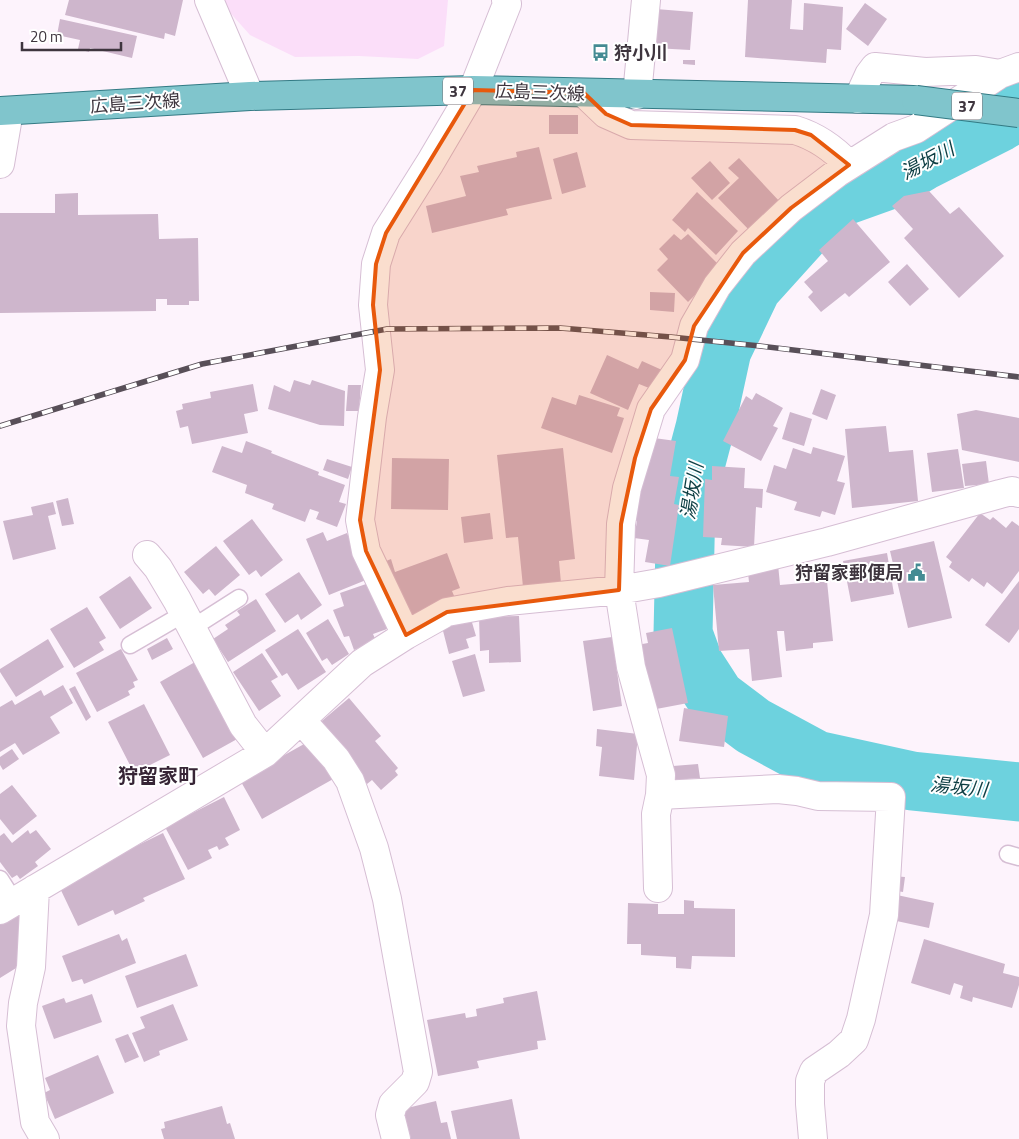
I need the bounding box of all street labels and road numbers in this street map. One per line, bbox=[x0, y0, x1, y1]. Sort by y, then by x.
street label: 広島三次線 bbox=[495, 77, 585, 107]
road number: 37 bbox=[443, 78, 473, 104]
street label: 広島三次線 bbox=[89, 86, 181, 120]
road number: 37 bbox=[952, 92, 982, 120]

